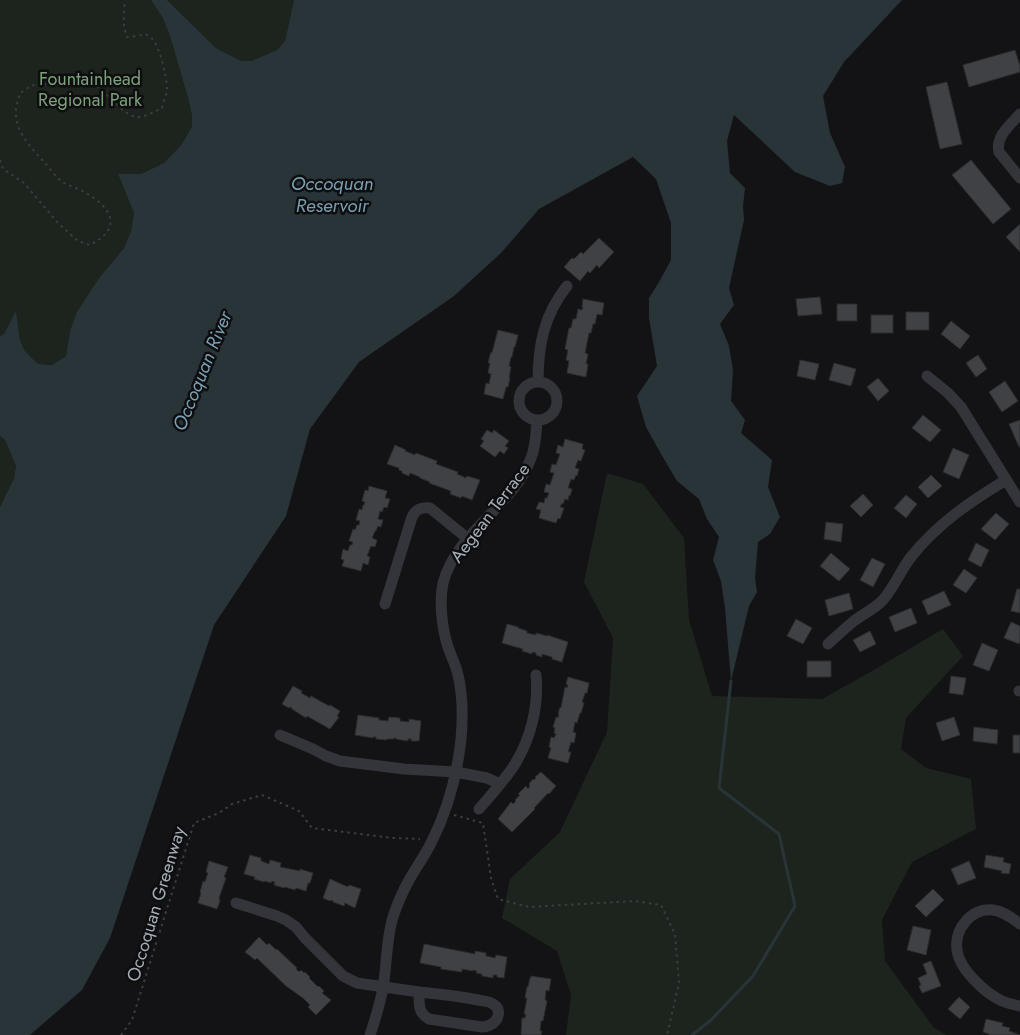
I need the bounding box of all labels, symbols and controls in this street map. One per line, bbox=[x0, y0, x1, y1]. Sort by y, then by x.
park label: Fountainhead Regional Park bbox=[38, 66, 142, 113]
water label: Occoquan Reservoir bbox=[291, 170, 373, 219]
water label: Occoquan River bbox=[166, 305, 239, 435]
street label: Aegean Terrace bbox=[444, 458, 536, 568]
street label: Occoquan Greenway bbox=[120, 823, 192, 985]

